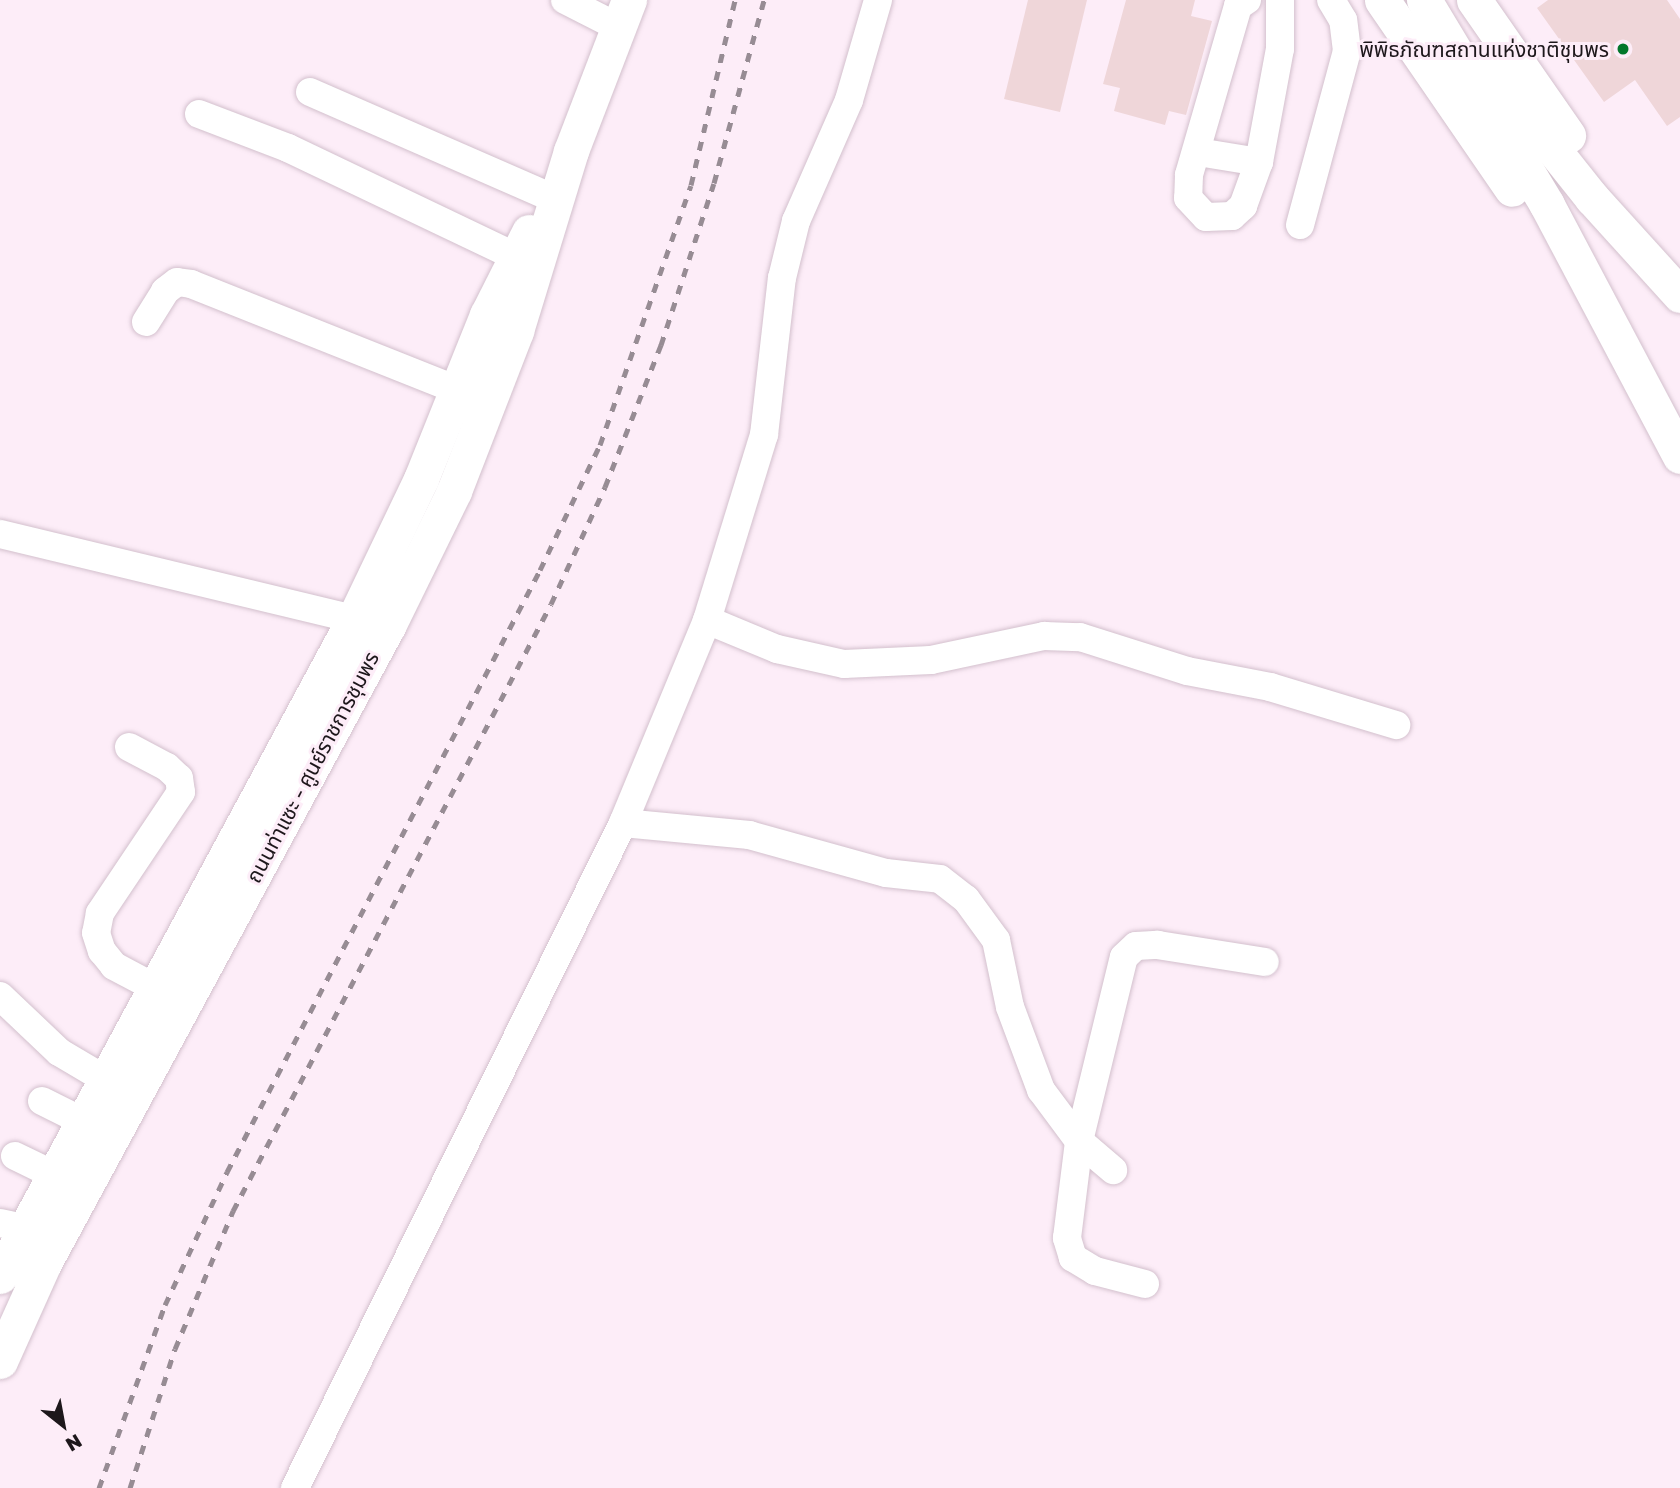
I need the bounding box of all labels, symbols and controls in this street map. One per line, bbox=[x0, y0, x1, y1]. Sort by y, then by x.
place label: พิพิธภัณฑสถานแห่งชาติชุมพร bbox=[1359, 36, 1609, 62]
marker: พิพิธภัณฑสถานแห่งชาติชุมพร bbox=[1615, 41, 1631, 57]
street label: ถนนท่าแซะ - ศูนย์ราชการชุมพร bbox=[240, 647, 384, 887]
north arrow bbox=[28, 1390, 98, 1460]
text: N bbox=[62, 1430, 86, 1457]

